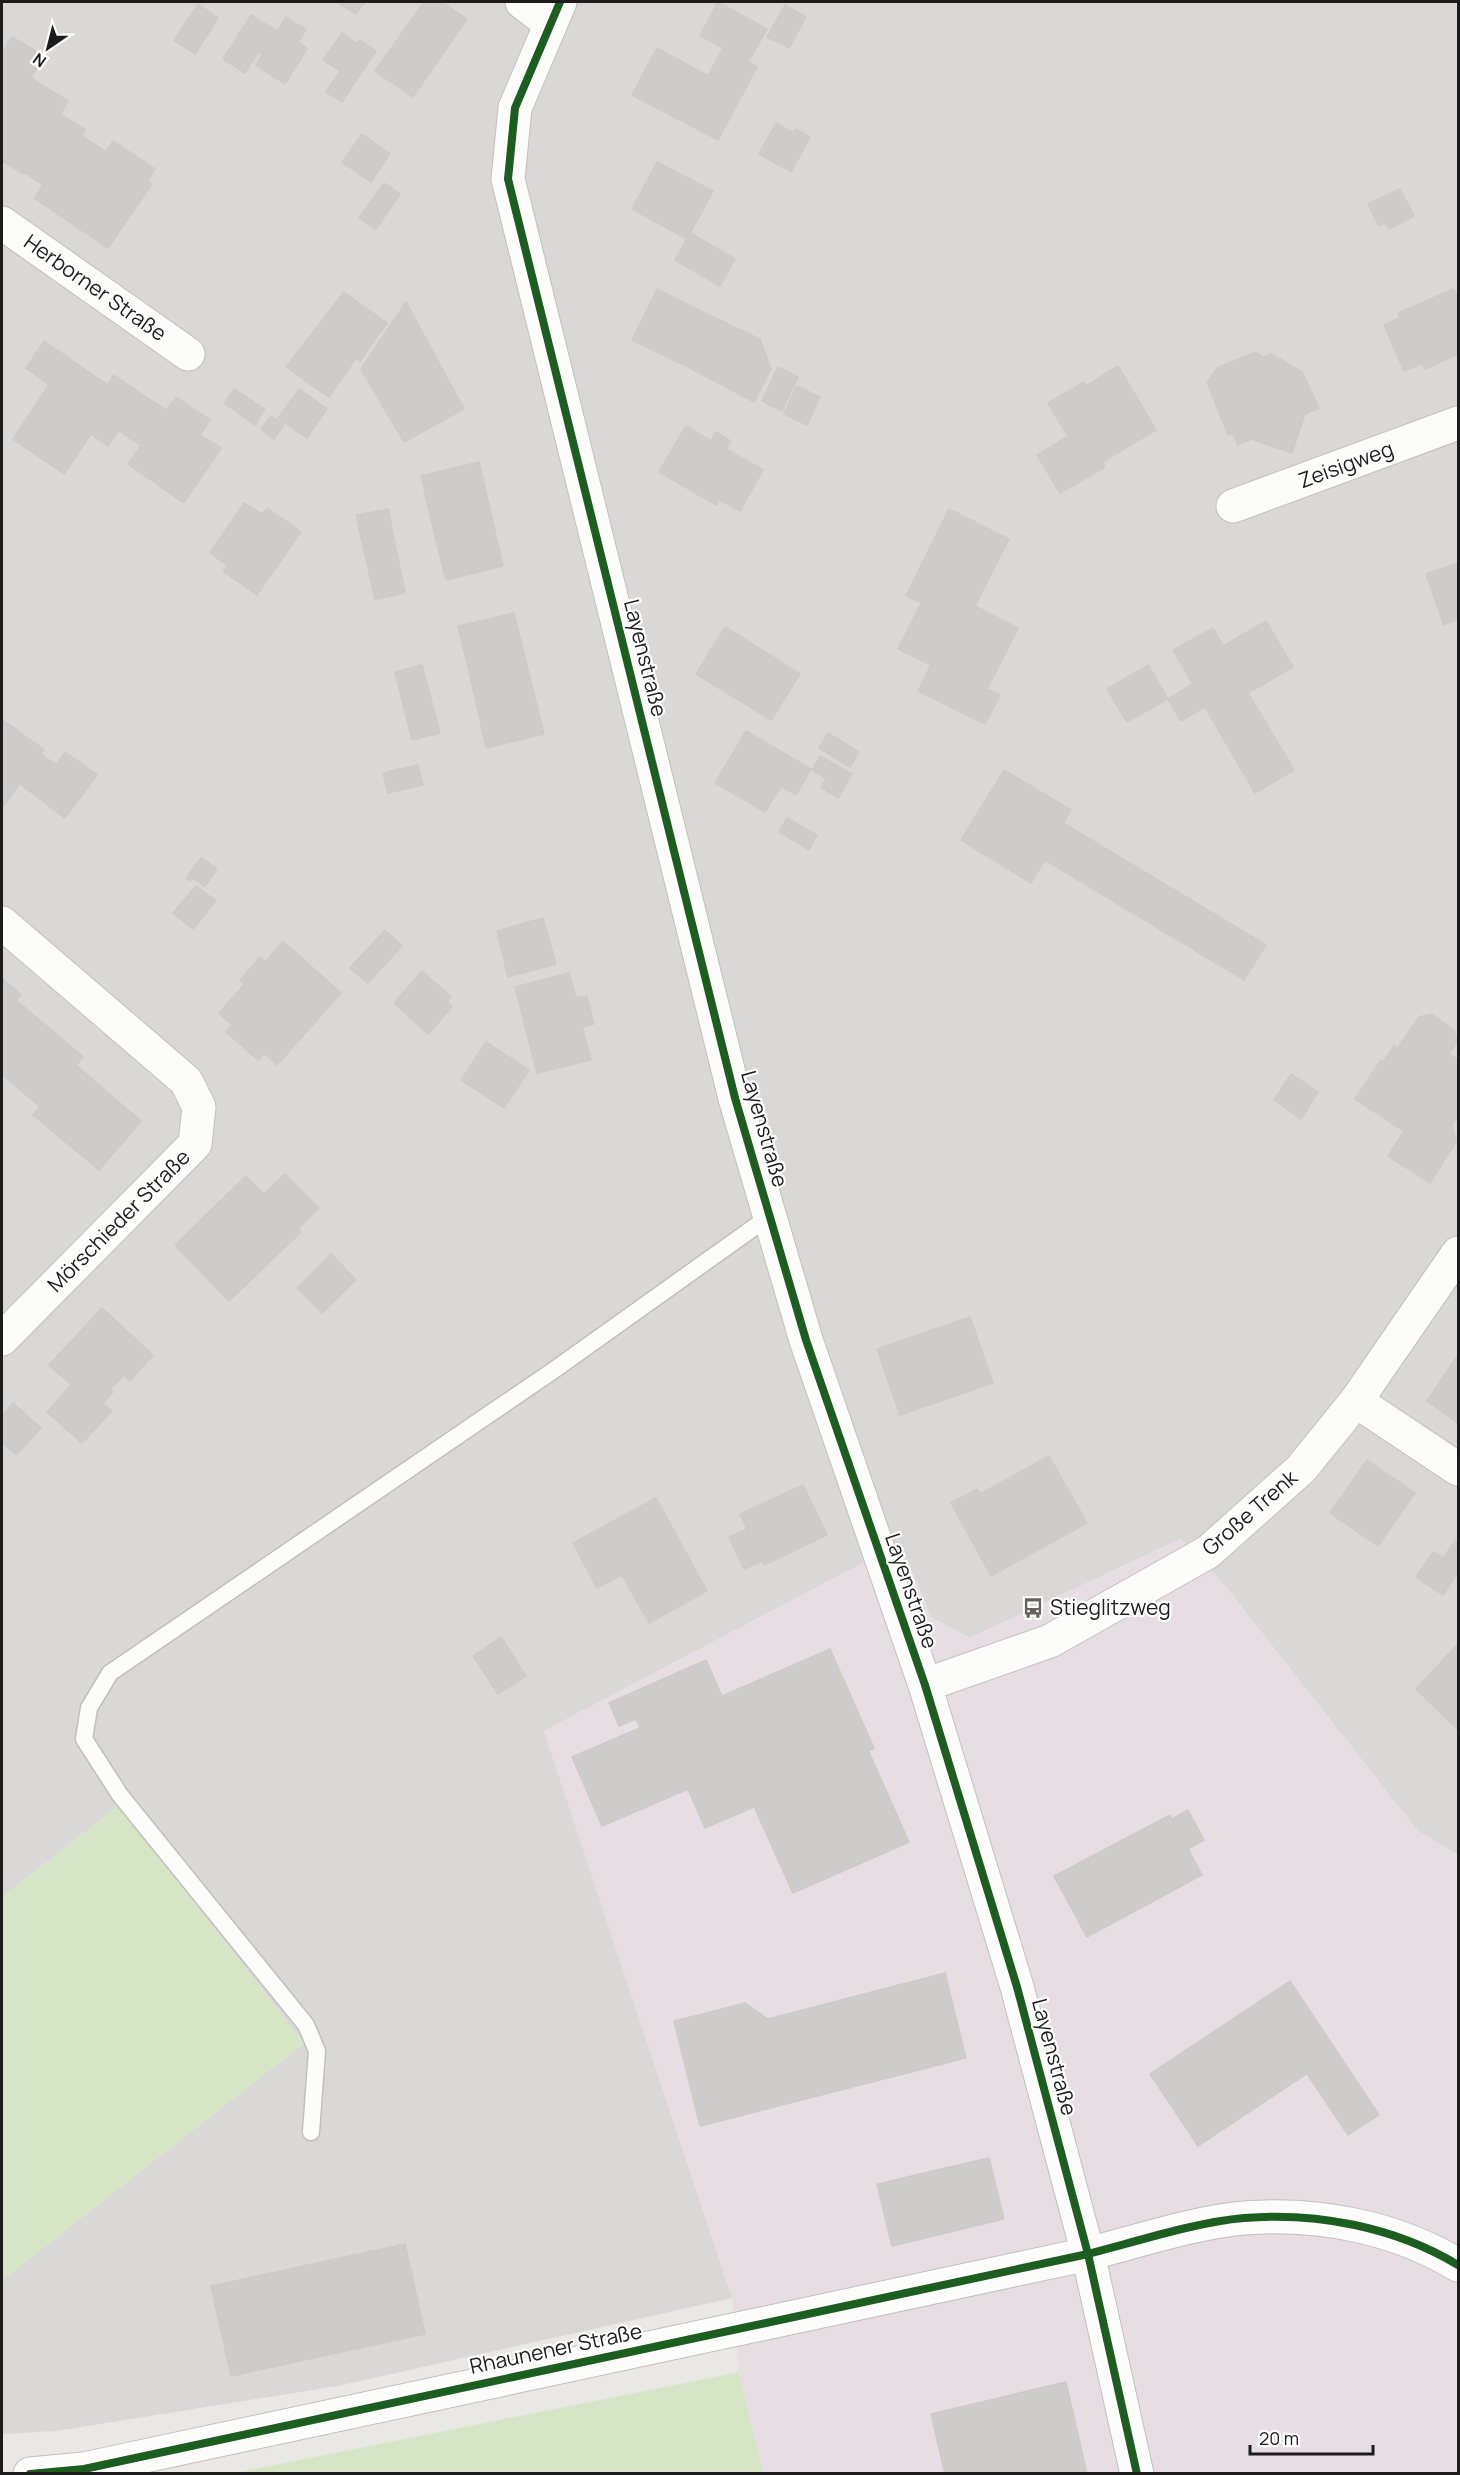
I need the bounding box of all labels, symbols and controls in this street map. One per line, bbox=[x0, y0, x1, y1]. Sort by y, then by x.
north arrow bbox=[18, 18, 78, 78]
text: N bbox=[28, 48, 50, 73]
street label: Herborner Straße bbox=[19, 228, 172, 347]
street label: Zeisigweg bbox=[1294, 434, 1397, 494]
street label: Layenstraße bbox=[618, 596, 674, 719]
street label: Layenstraße bbox=[735, 1067, 795, 1190]
street label: Mörschieder Straße bbox=[41, 1143, 196, 1298]
street label: Große Trenk bbox=[1196, 1463, 1303, 1561]
street label: Layenstraße bbox=[879, 1529, 945, 1652]
place label: Stieglitzweg bbox=[1050, 1593, 1171, 1621]
bus stop icon: Stieglitzweg bbox=[1021, 1596, 1045, 1620]
street label: Layenstraße bbox=[1026, 1995, 1084, 2118]
street label: Rhaunener Straße bbox=[467, 2316, 645, 2380]
scale bar bbox=[1250, 2418, 1373, 2456]
text: 20 m bbox=[1259, 2426, 1299, 2450]

